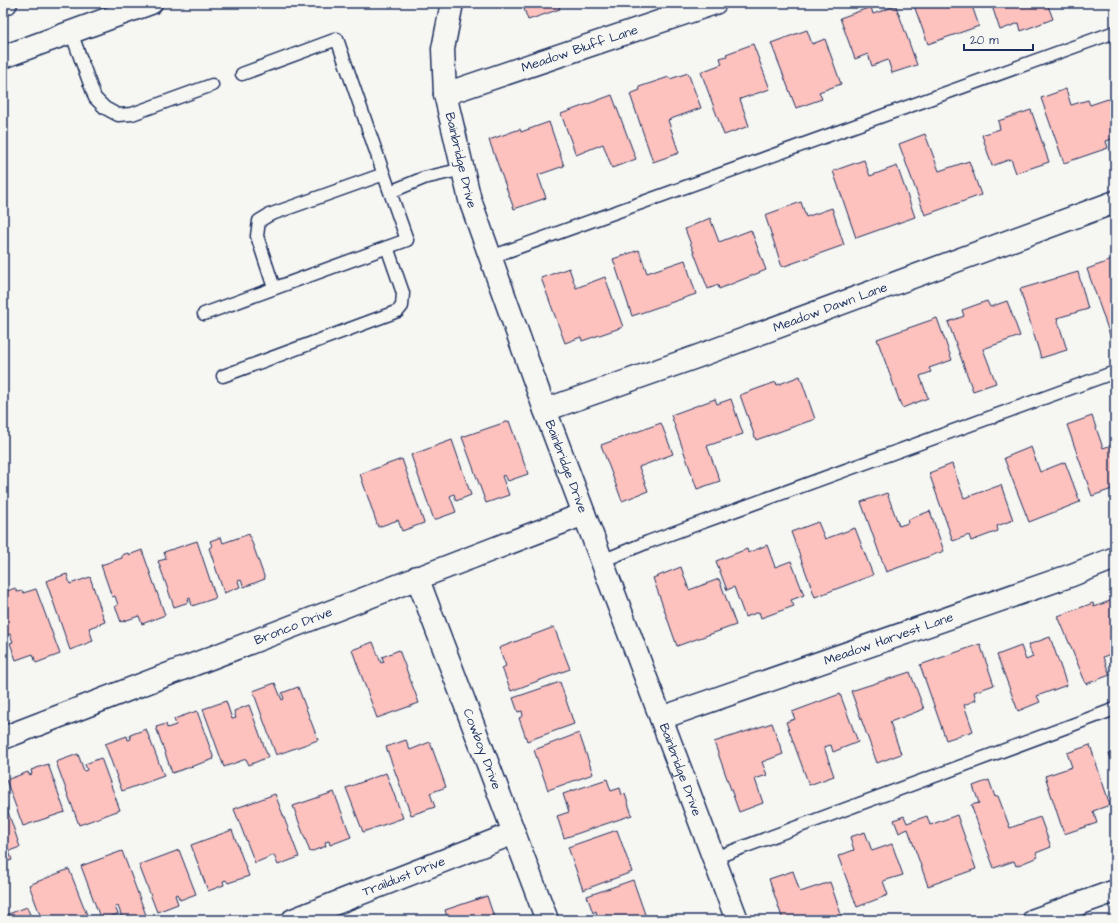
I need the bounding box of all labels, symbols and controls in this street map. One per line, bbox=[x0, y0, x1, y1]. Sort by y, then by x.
street label: Meadow Bluff Lane bbox=[519, 21, 640, 77]
scale bar bbox=[964, 26, 1033, 52]
text: 20 m bbox=[970, 32, 999, 49]
street label: Bainbridge Drive bbox=[441, 111, 481, 211]
street label: Meadow Dawn Lane bbox=[770, 278, 890, 337]
street label: Bainbridge Drive bbox=[541, 417, 592, 515]
street label: Bronco Drive bbox=[251, 603, 335, 649]
street label: Meadow Harvest Lane bbox=[822, 608, 956, 670]
street label: Cowboy Drive bbox=[459, 706, 506, 792]
street label: Bainbridge Drive bbox=[655, 721, 706, 819]
street label: Traildust Drive bbox=[360, 852, 448, 901]

